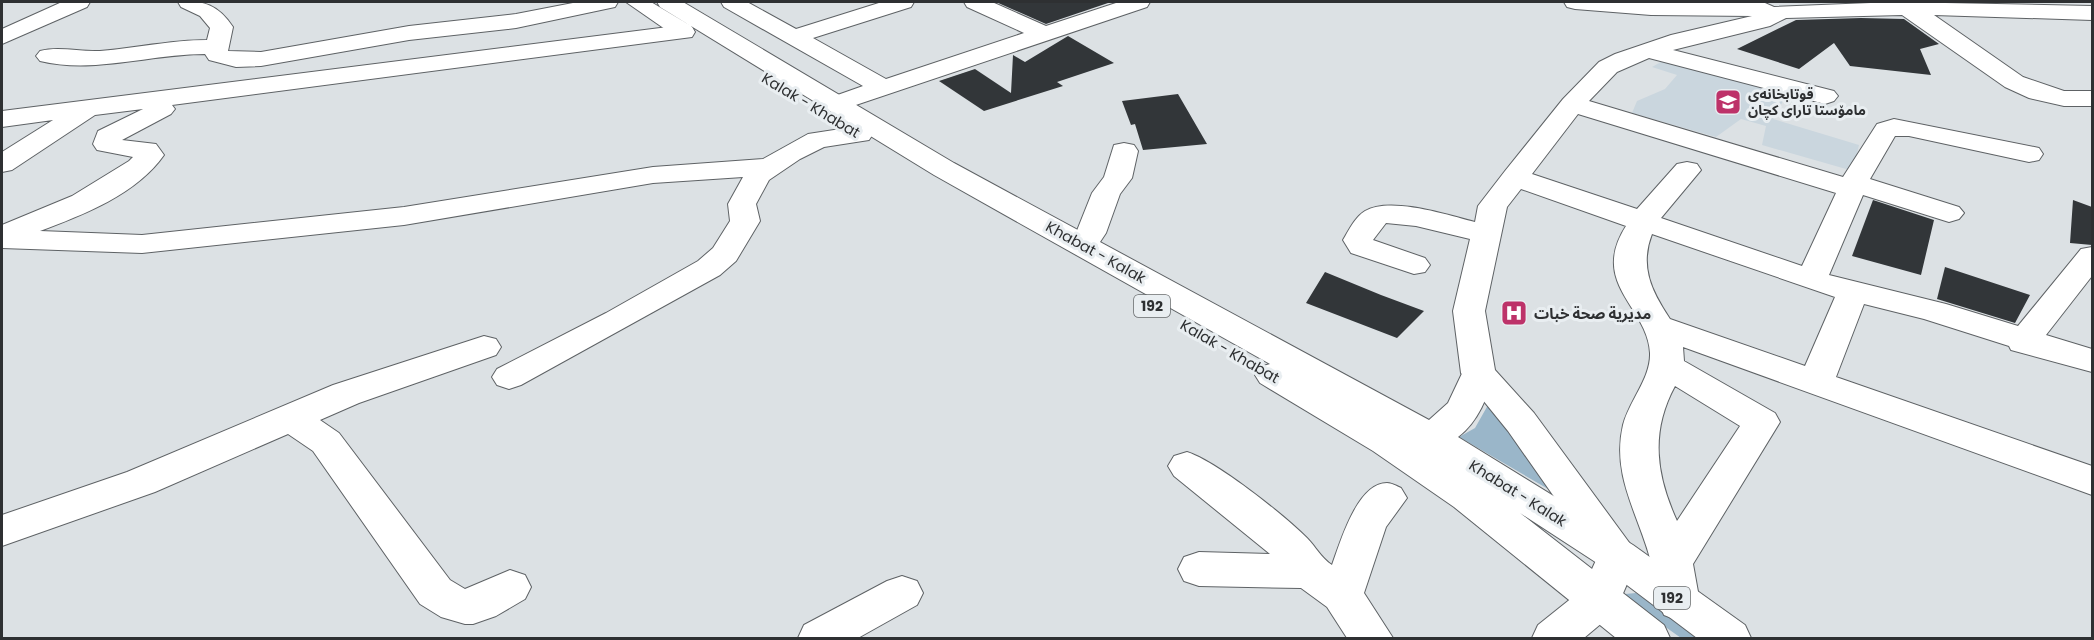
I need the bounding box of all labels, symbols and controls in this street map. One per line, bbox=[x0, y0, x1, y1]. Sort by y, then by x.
street label: Kalak - Khabat bbox=[758, 67, 864, 143]
place label: قوتابخانەی مامۆستا تارای کچان bbox=[1748, 84, 1866, 120]
school or university icon: قوتابخانەی مامۆستا تارای کچان bbox=[1713, 87, 1743, 117]
street label: Khabat - Kalak bbox=[1042, 216, 1150, 288]
road number: 192 bbox=[1134, 295, 1170, 317]
hospital icon: مديرية صحة خبات bbox=[1499, 298, 1529, 328]
place label: مديرية صحة خبات bbox=[1534, 303, 1651, 324]
street label: Kalak - Khabat bbox=[1177, 314, 1283, 388]
street label: Khabat - Kalak bbox=[1465, 455, 1571, 532]
road number: 192 bbox=[1654, 587, 1690, 609]

